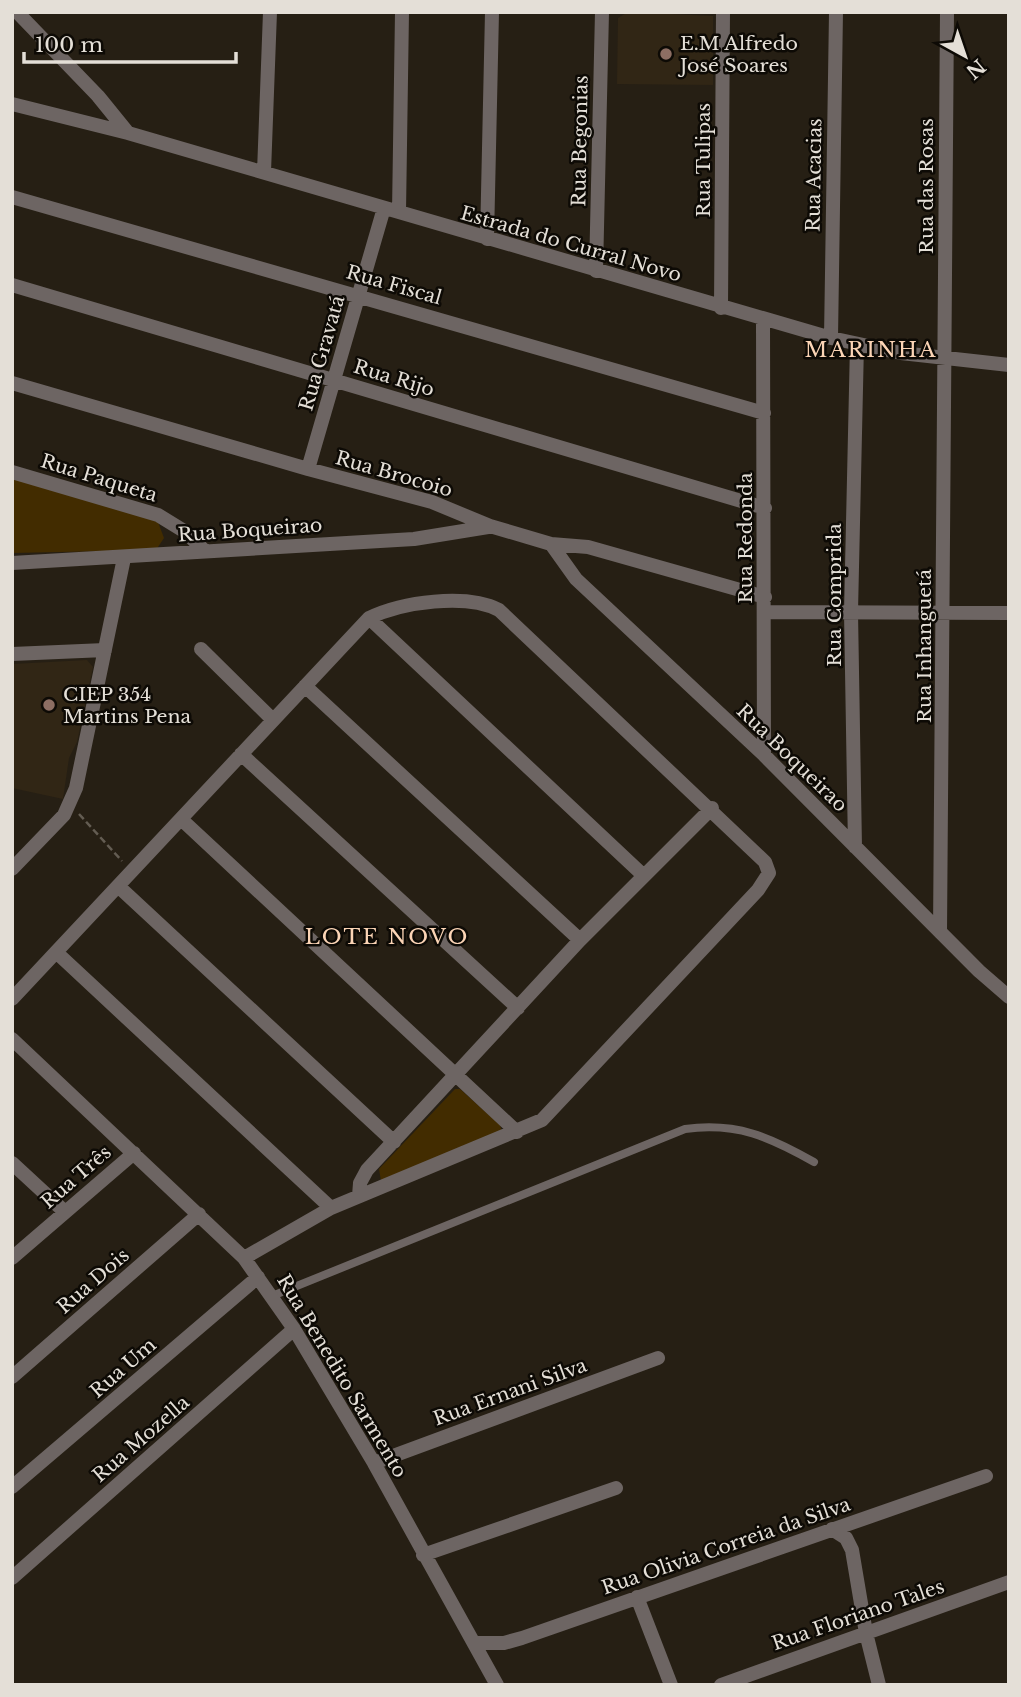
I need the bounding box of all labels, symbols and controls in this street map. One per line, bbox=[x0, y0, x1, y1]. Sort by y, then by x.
scale bar bbox=[24, 21, 236, 65]
north arrow bbox=[930, 21, 1000, 91]
text: 100 m bbox=[35, 32, 103, 58]
place label: E.M Alfredo José Soares bbox=[677, 32, 798, 77]
marker: E.M Alfredo José Soares bbox=[658, 46, 674, 62]
text: N bbox=[961, 54, 990, 83]
street label: Rua Begonias bbox=[567, 75, 593, 207]
street label: Rua Tulipas bbox=[692, 103, 715, 217]
street label: Rua Acacias bbox=[802, 118, 826, 232]
street label: Rua das Rosas bbox=[915, 118, 938, 254]
street label: Estrada do Curral Novo bbox=[458, 201, 684, 287]
street label: Rua Fiscal bbox=[344, 260, 444, 310]
street label: Rua Gravatá bbox=[295, 292, 350, 413]
district label: MARINHA bbox=[805, 337, 937, 363]
street label: Rua Rijo bbox=[351, 355, 437, 401]
street label: Rua Brocoio bbox=[333, 446, 455, 502]
street label: Rua Paqueta bbox=[38, 449, 160, 507]
street label: Rua Redonda bbox=[734, 472, 757, 603]
street label: Rua Boqueirao bbox=[177, 513, 323, 547]
street label: Rua Comprida bbox=[823, 523, 846, 667]
street label: Rua Inhanguetá bbox=[913, 569, 936, 723]
place label: CIEP 354 Martins Pena bbox=[63, 683, 192, 728]
marker: CIEP 354 Martins Pena bbox=[41, 697, 57, 713]
street label: Rua Boqueirao bbox=[732, 699, 852, 817]
district label: LOTE NOVO bbox=[305, 924, 469, 950]
street label: Rua Três bbox=[36, 1140, 116, 1214]
street label: Rua Dois bbox=[52, 1244, 134, 1318]
street label: Rua Benedito Sarmento bbox=[272, 1270, 412, 1482]
street label: Rua Um bbox=[85, 1333, 161, 1403]
street label: Rua Ernani Silva bbox=[430, 1353, 590, 1430]
street label: Rua Mozella bbox=[88, 1391, 194, 1487]
street label: Rua Olivia Correia da Silva bbox=[599, 1492, 854, 1599]
street label: Rua Floriano Tales bbox=[769, 1575, 947, 1655]

